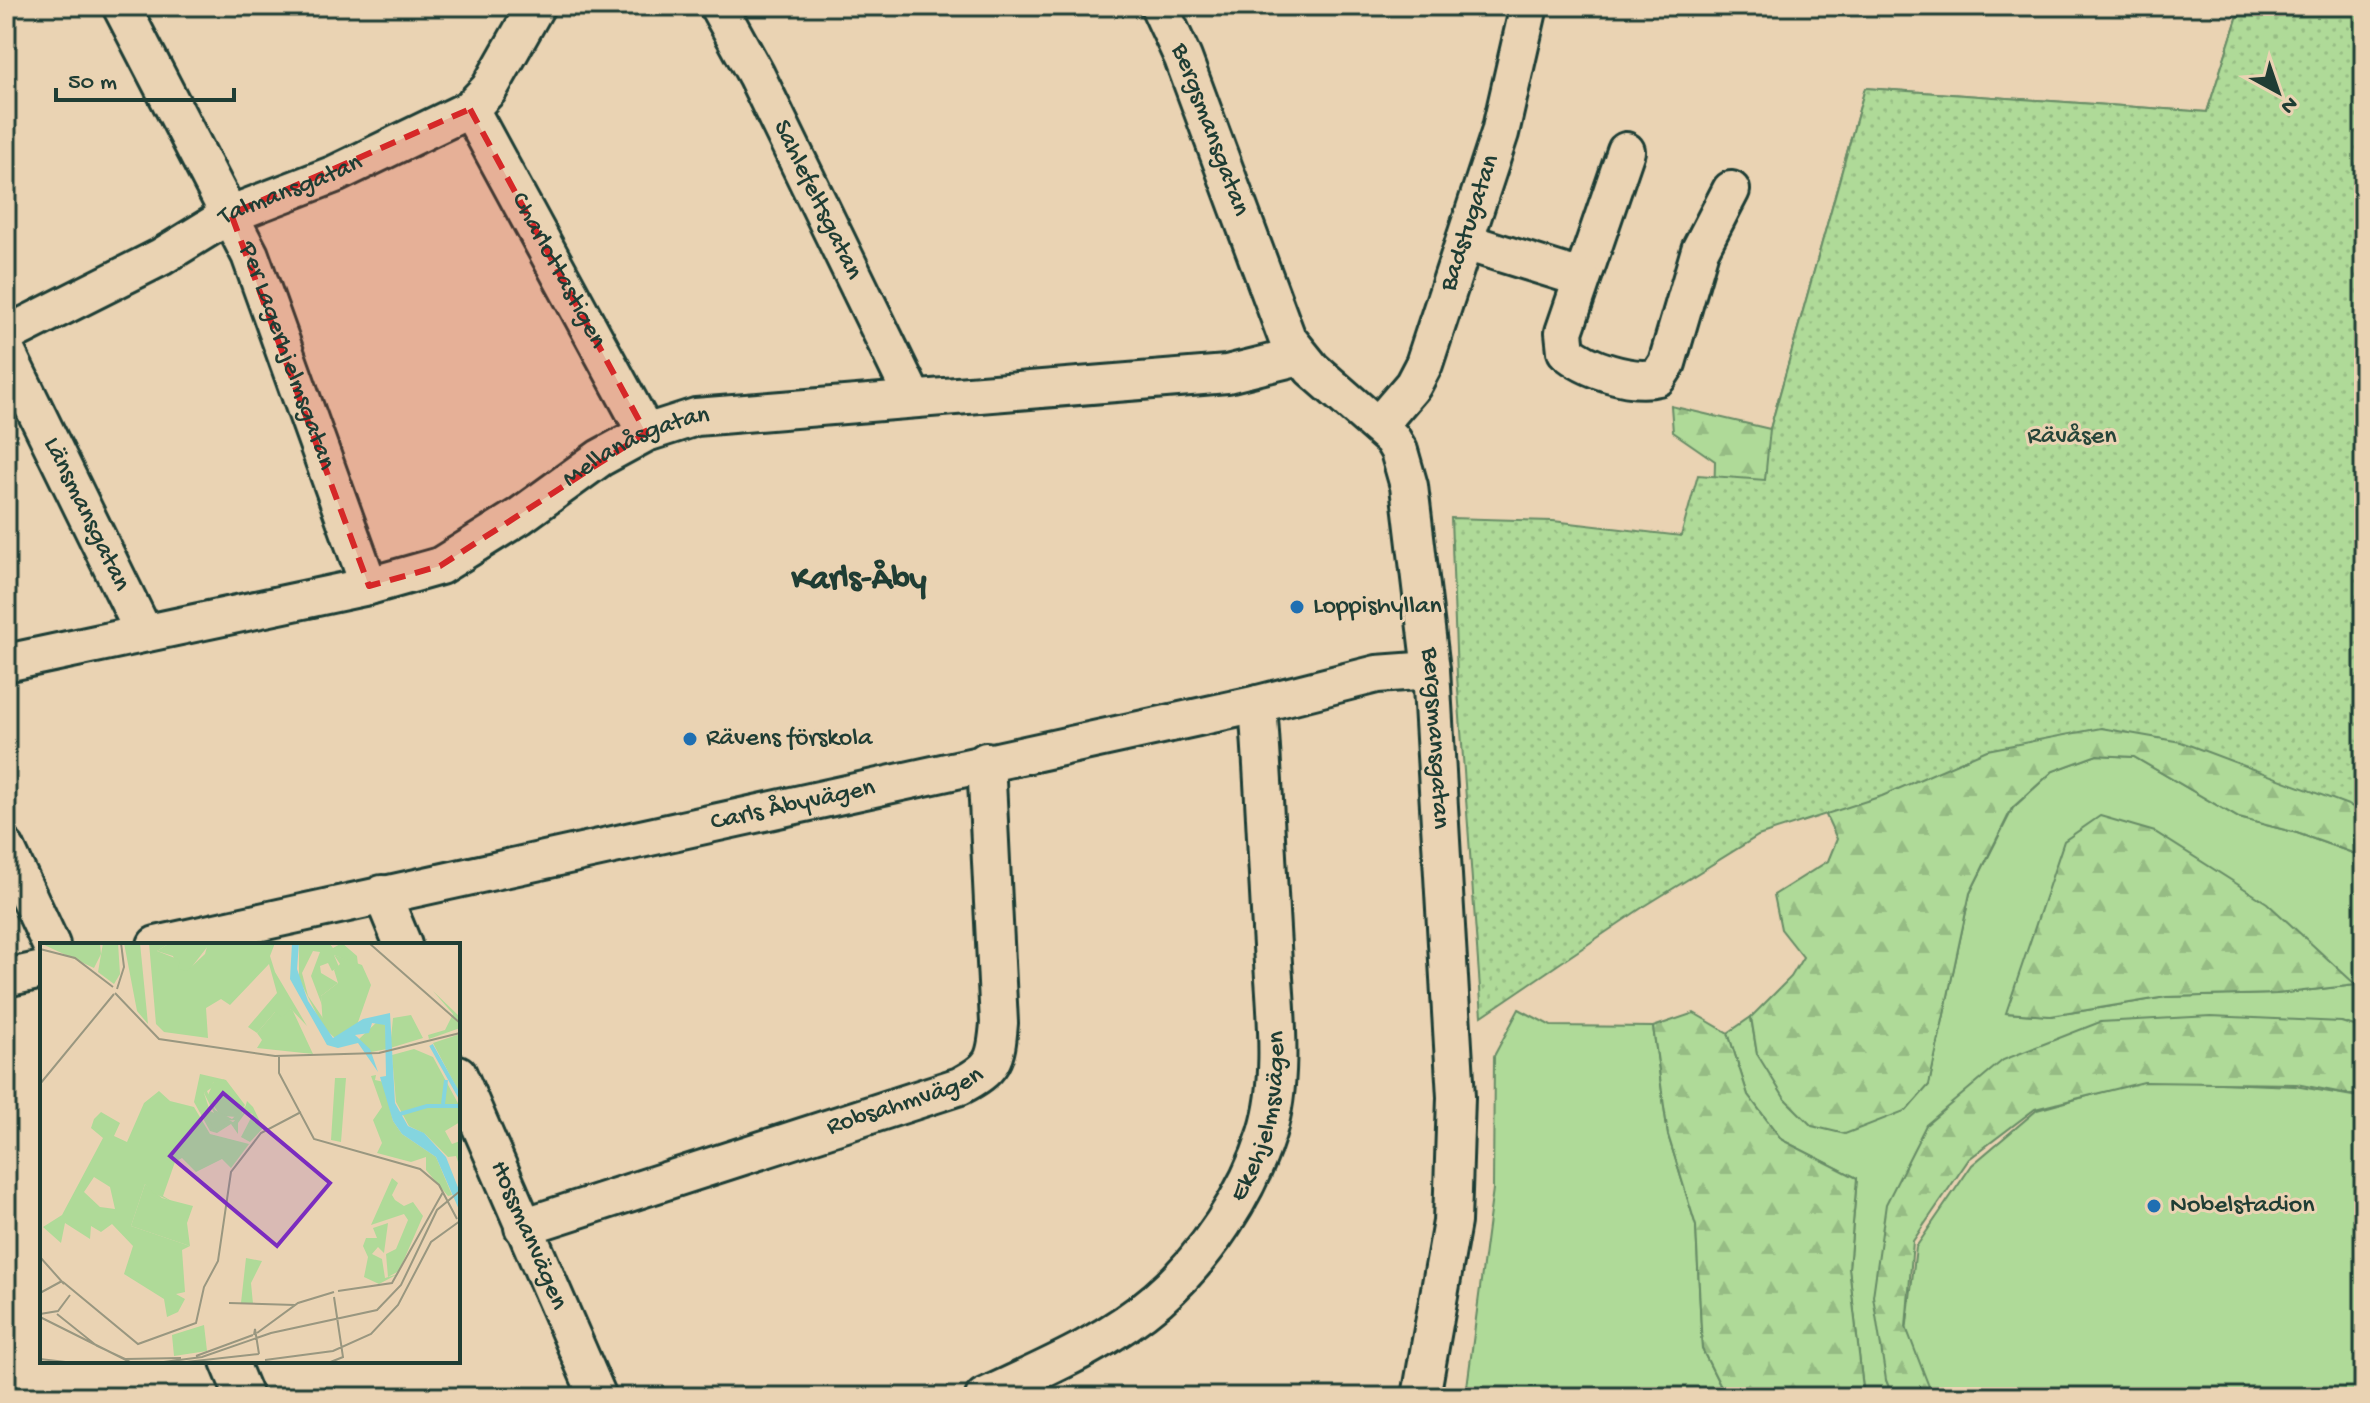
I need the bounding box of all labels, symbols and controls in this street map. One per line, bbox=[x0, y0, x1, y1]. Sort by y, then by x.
street label: Bergsmansgatan bbox=[1163, 38, 1256, 221]
scale bar bbox=[56, 52, 234, 102]
north arrow bbox=[2238, 52, 2318, 132]
text: 50 m bbox=[68, 69, 117, 98]
text: N bbox=[2274, 90, 2302, 119]
street label: Sahlefeltsgatan bbox=[765, 115, 869, 286]
street label: Talmansgatan bbox=[211, 147, 368, 234]
street label: Badstugatan bbox=[1433, 150, 1507, 296]
street label: Charlottastigen bbox=[503, 187, 613, 355]
street label: Per Lagerhjelmsgatan bbox=[230, 236, 342, 475]
street label: Mellanåsgatan bbox=[557, 400, 711, 495]
park label: Rävåsen bbox=[2027, 422, 2117, 453]
street label: Länsmansgatan bbox=[35, 432, 137, 597]
district label: Karls-Åby bbox=[790, 559, 927, 601]
place label: Loppishyllan bbox=[1313, 592, 1442, 623]
marker: Loppishyllan bbox=[1288, 598, 1306, 616]
street label: Bergsmansgatan bbox=[1413, 645, 1456, 830]
place label: Rävens förskola bbox=[706, 724, 874, 755]
marker: Rävens förskola bbox=[681, 730, 699, 748]
street label: Carls Åbyvägen bbox=[708, 773, 879, 839]
inset map bbox=[40, 943, 460, 1363]
street label: Ekehjelmsvägen bbox=[1224, 1030, 1293, 1207]
street label: Robsahmvägen bbox=[823, 1060, 991, 1143]
street label: Hossmanvägen bbox=[482, 1156, 574, 1315]
place label: Nobelstadion bbox=[2170, 1191, 2315, 1222]
marker: Nobelstadion bbox=[2145, 1197, 2163, 1215]

